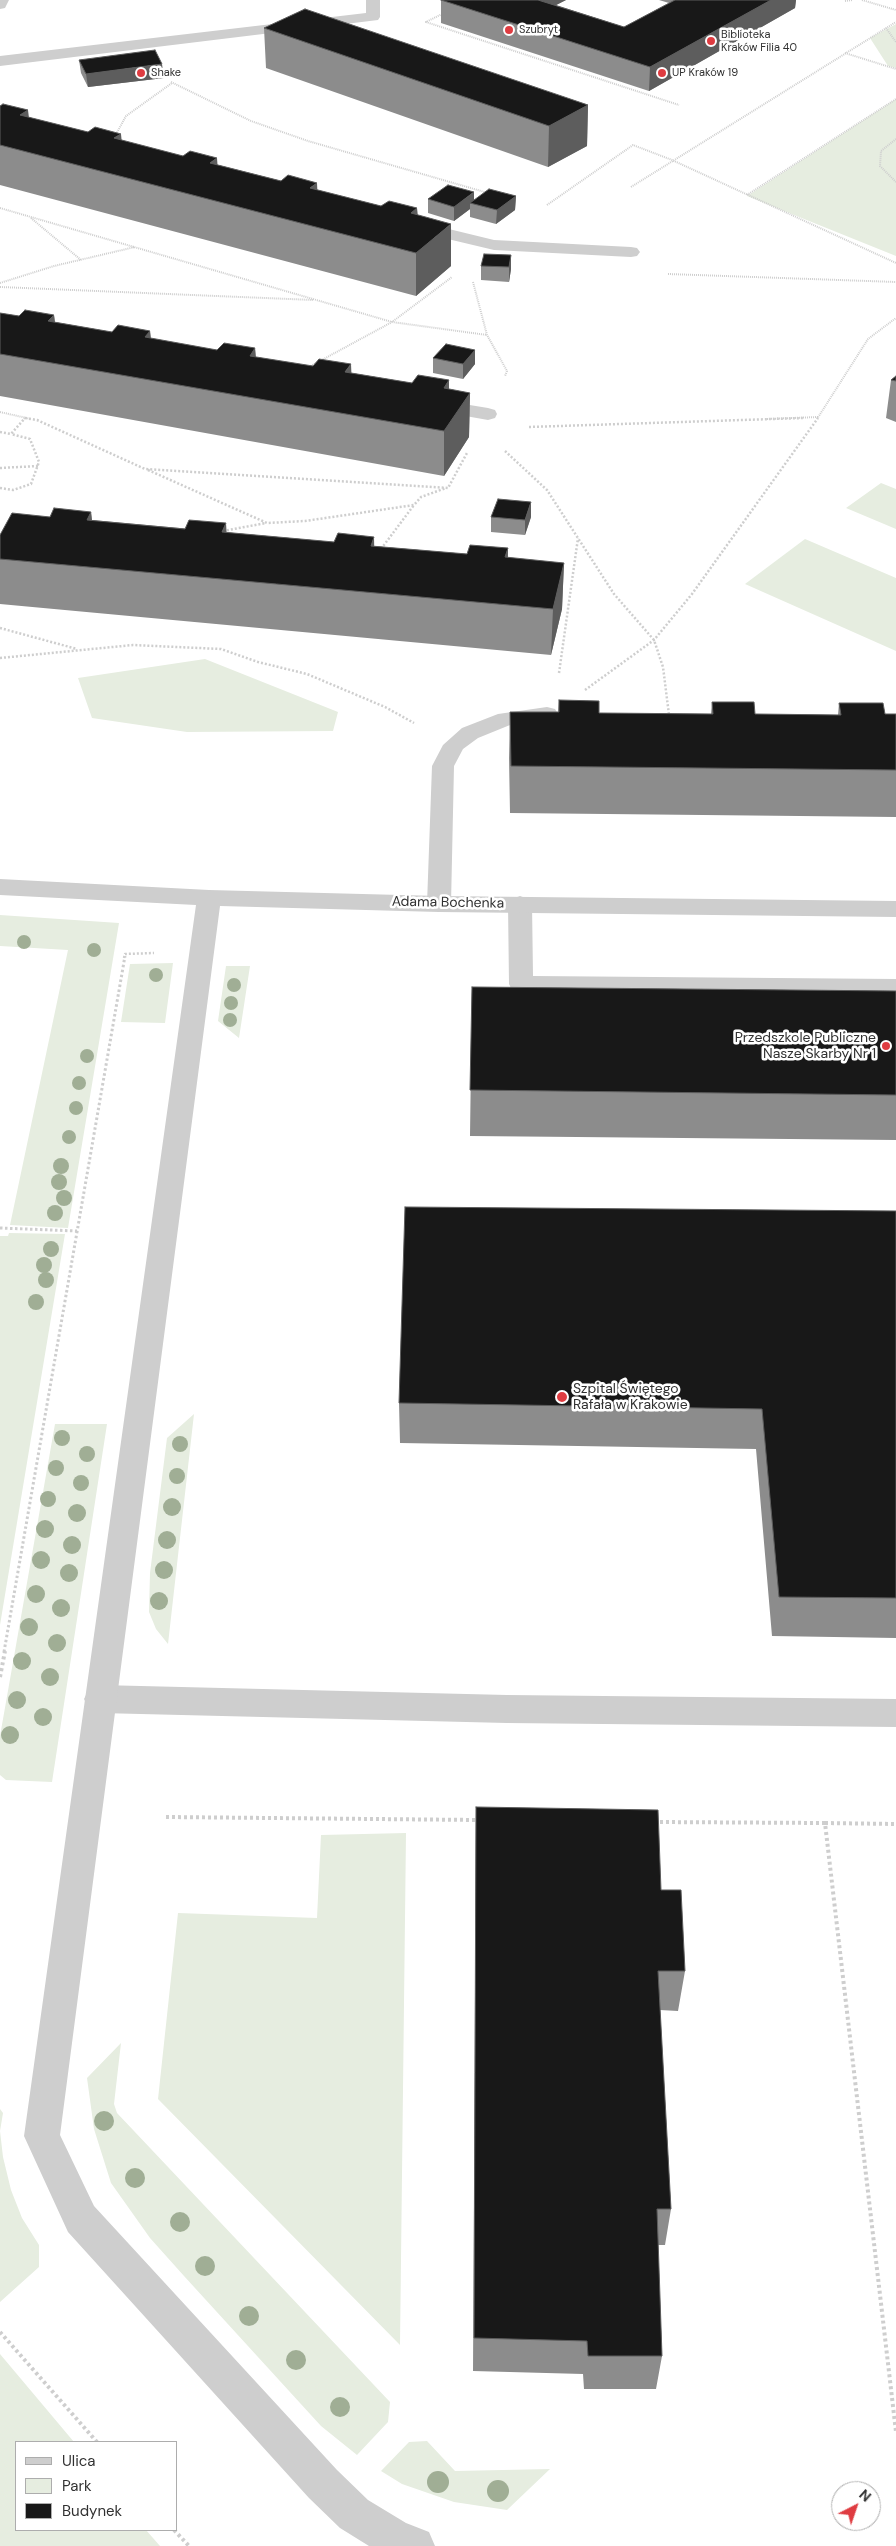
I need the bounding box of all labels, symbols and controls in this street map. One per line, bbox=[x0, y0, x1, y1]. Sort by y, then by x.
place label: Szubryt bbox=[519, 23, 558, 37]
marker: Szubryt bbox=[503, 24, 515, 36]
place label: Biblioteka Kraków Filia 40 bbox=[721, 28, 797, 54]
marker: Biblioteka Kraków Filia 40 bbox=[705, 35, 717, 47]
place label: Shake bbox=[151, 66, 181, 80]
place label: UP Kraków 19 bbox=[672, 66, 738, 80]
marker: Shake bbox=[135, 67, 147, 79]
marker: UP Kraków 19 bbox=[656, 67, 668, 79]
street label: Adama Bochenka bbox=[392, 894, 504, 912]
place label: Przedszkole Publiczne Nasze Skarby Nr 1 bbox=[735, 1030, 876, 1062]
marker: Przedszkole Publiczne Nasze Skarby Nr 1 bbox=[880, 1040, 892, 1052]
place label: Szpital Świętego Rafała w Krakowie bbox=[573, 1381, 688, 1414]
marker: Szpital Świętego Rafała w Krakowie bbox=[555, 1390, 569, 1404]
legend bbox=[15, 2441, 178, 2531]
text: Ulica bbox=[62, 2451, 96, 2471]
text: Park bbox=[62, 2476, 92, 2496]
north arrow bbox=[831, 2481, 881, 2531]
text: N bbox=[855, 2485, 875, 2506]
text: Budynek bbox=[62, 2501, 122, 2521]

